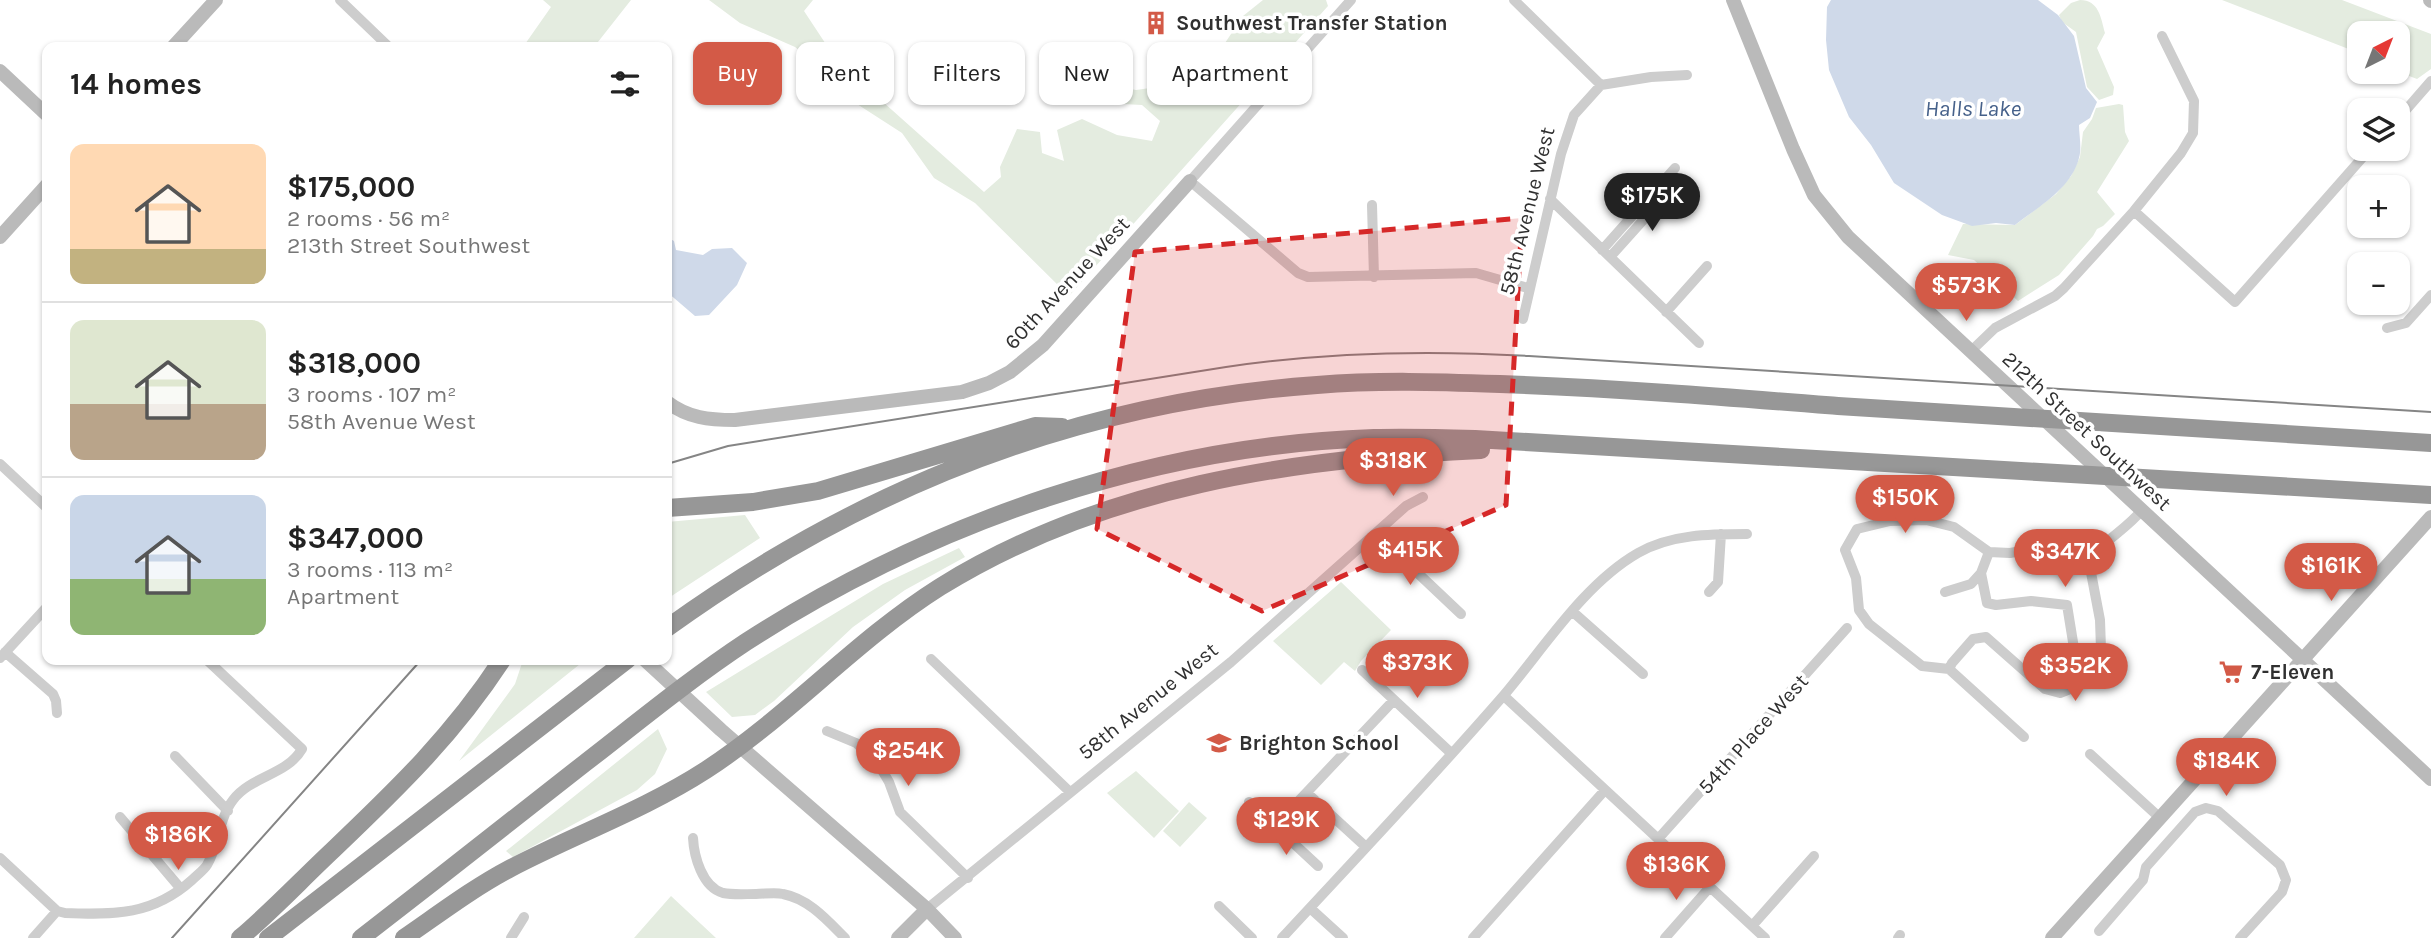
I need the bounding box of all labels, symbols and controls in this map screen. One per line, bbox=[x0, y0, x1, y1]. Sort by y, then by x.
building icon: Southwest Transfer Station bbox=[1142, 9, 1170, 37]
place label: Southwest Transfer Station bbox=[1176, 11, 1448, 35]
north arrow bbox=[2347, 21, 2410, 84]
map controls bbox=[2347, 21, 2410, 315]
chip: Buy bbox=[693, 42, 782, 105]
chip: Rent bbox=[796, 42, 894, 105]
chip: Filters bbox=[908, 42, 1025, 105]
chip: New bbox=[1039, 42, 1133, 105]
chip: Apartment bbox=[1147, 42, 1312, 105]
icon: filters bbox=[606, 65, 644, 103]
text: 14 homes bbox=[70, 66, 202, 102]
water label: Halls Lake bbox=[1925, 95, 2022, 122]
button: layers bbox=[2347, 98, 2410, 161]
street label: 58th Avenue West bbox=[1495, 124, 1560, 297]
text: $175,000 bbox=[287, 169, 415, 205]
icon: home bbox=[126, 172, 210, 256]
pin: $175K bbox=[1603, 174, 1701, 233]
button: + bbox=[2347, 175, 2410, 238]
text: $175K bbox=[1620, 182, 1684, 209]
text: 2 rooms · 56 m² bbox=[287, 205, 450, 232]
street label: 60th Avenue West bbox=[1000, 212, 1134, 354]
text: 213th Street Southwest bbox=[287, 232, 530, 259]
button: − bbox=[2347, 252, 2410, 315]
pin: $573K bbox=[1917, 264, 2015, 323]
text: $573K bbox=[1931, 272, 2001, 299]
text: $318,000 bbox=[287, 345, 421, 381]
street label: 212th Street Southwest bbox=[1998, 347, 2176, 515]
icon: home bbox=[126, 348, 210, 432]
text: 3 rooms · 107 m² bbox=[287, 381, 456, 408]
text: 58th Avenue West bbox=[287, 408, 476, 435]
pin: $318K bbox=[1344, 438, 1442, 498]
text: $318K bbox=[1359, 447, 1427, 474]
pin: $150K bbox=[1856, 476, 1954, 535]
text: $150K bbox=[1871, 484, 1939, 511]
text: $347,000 bbox=[287, 520, 424, 556]
icon: home bbox=[126, 523, 210, 607]
pin: $415K bbox=[1361, 528, 1459, 587]
pin: $347K bbox=[2016, 530, 2114, 589]
text: $415K bbox=[1377, 536, 1443, 563]
text: $347K bbox=[2030, 538, 2100, 565]
pin: $161K bbox=[2282, 544, 2380, 603]
text: $161K bbox=[2300, 552, 2362, 579]
text: 3 rooms · 113 m² bbox=[287, 556, 453, 583]
text: Apartment bbox=[287, 583, 399, 610]
street label: 58th Avenue West bbox=[1074, 637, 1223, 765]
pin: $373K bbox=[1368, 640, 1466, 700]
pin: $352K bbox=[2026, 644, 2124, 703]
text: $373K bbox=[1382, 649, 1452, 676]
text: $352K bbox=[2039, 652, 2111, 679]
supermarket icon: 7-Eleven bbox=[2217, 658, 2245, 686]
place label: 7-Eleven bbox=[2251, 660, 2334, 684]
street label: 54th Place West bbox=[1693, 669, 1813, 799]
pin: $254K bbox=[859, 728, 957, 788]
school or university icon: Brighton School bbox=[1205, 729, 1233, 757]
place label: Brighton School bbox=[1239, 731, 1399, 755]
text: $254K bbox=[872, 737, 944, 764]
pin: $184K bbox=[2177, 738, 2275, 798]
text: $184K bbox=[2192, 747, 2260, 774]
pin: $129K bbox=[1237, 798, 1335, 857]
text: $129K bbox=[1252, 806, 1320, 833]
pin: $186K bbox=[129, 812, 227, 872]
text: $186K bbox=[144, 821, 212, 848]
pin: $136K bbox=[1627, 842, 1725, 902]
text: $136K bbox=[1642, 851, 1710, 878]

